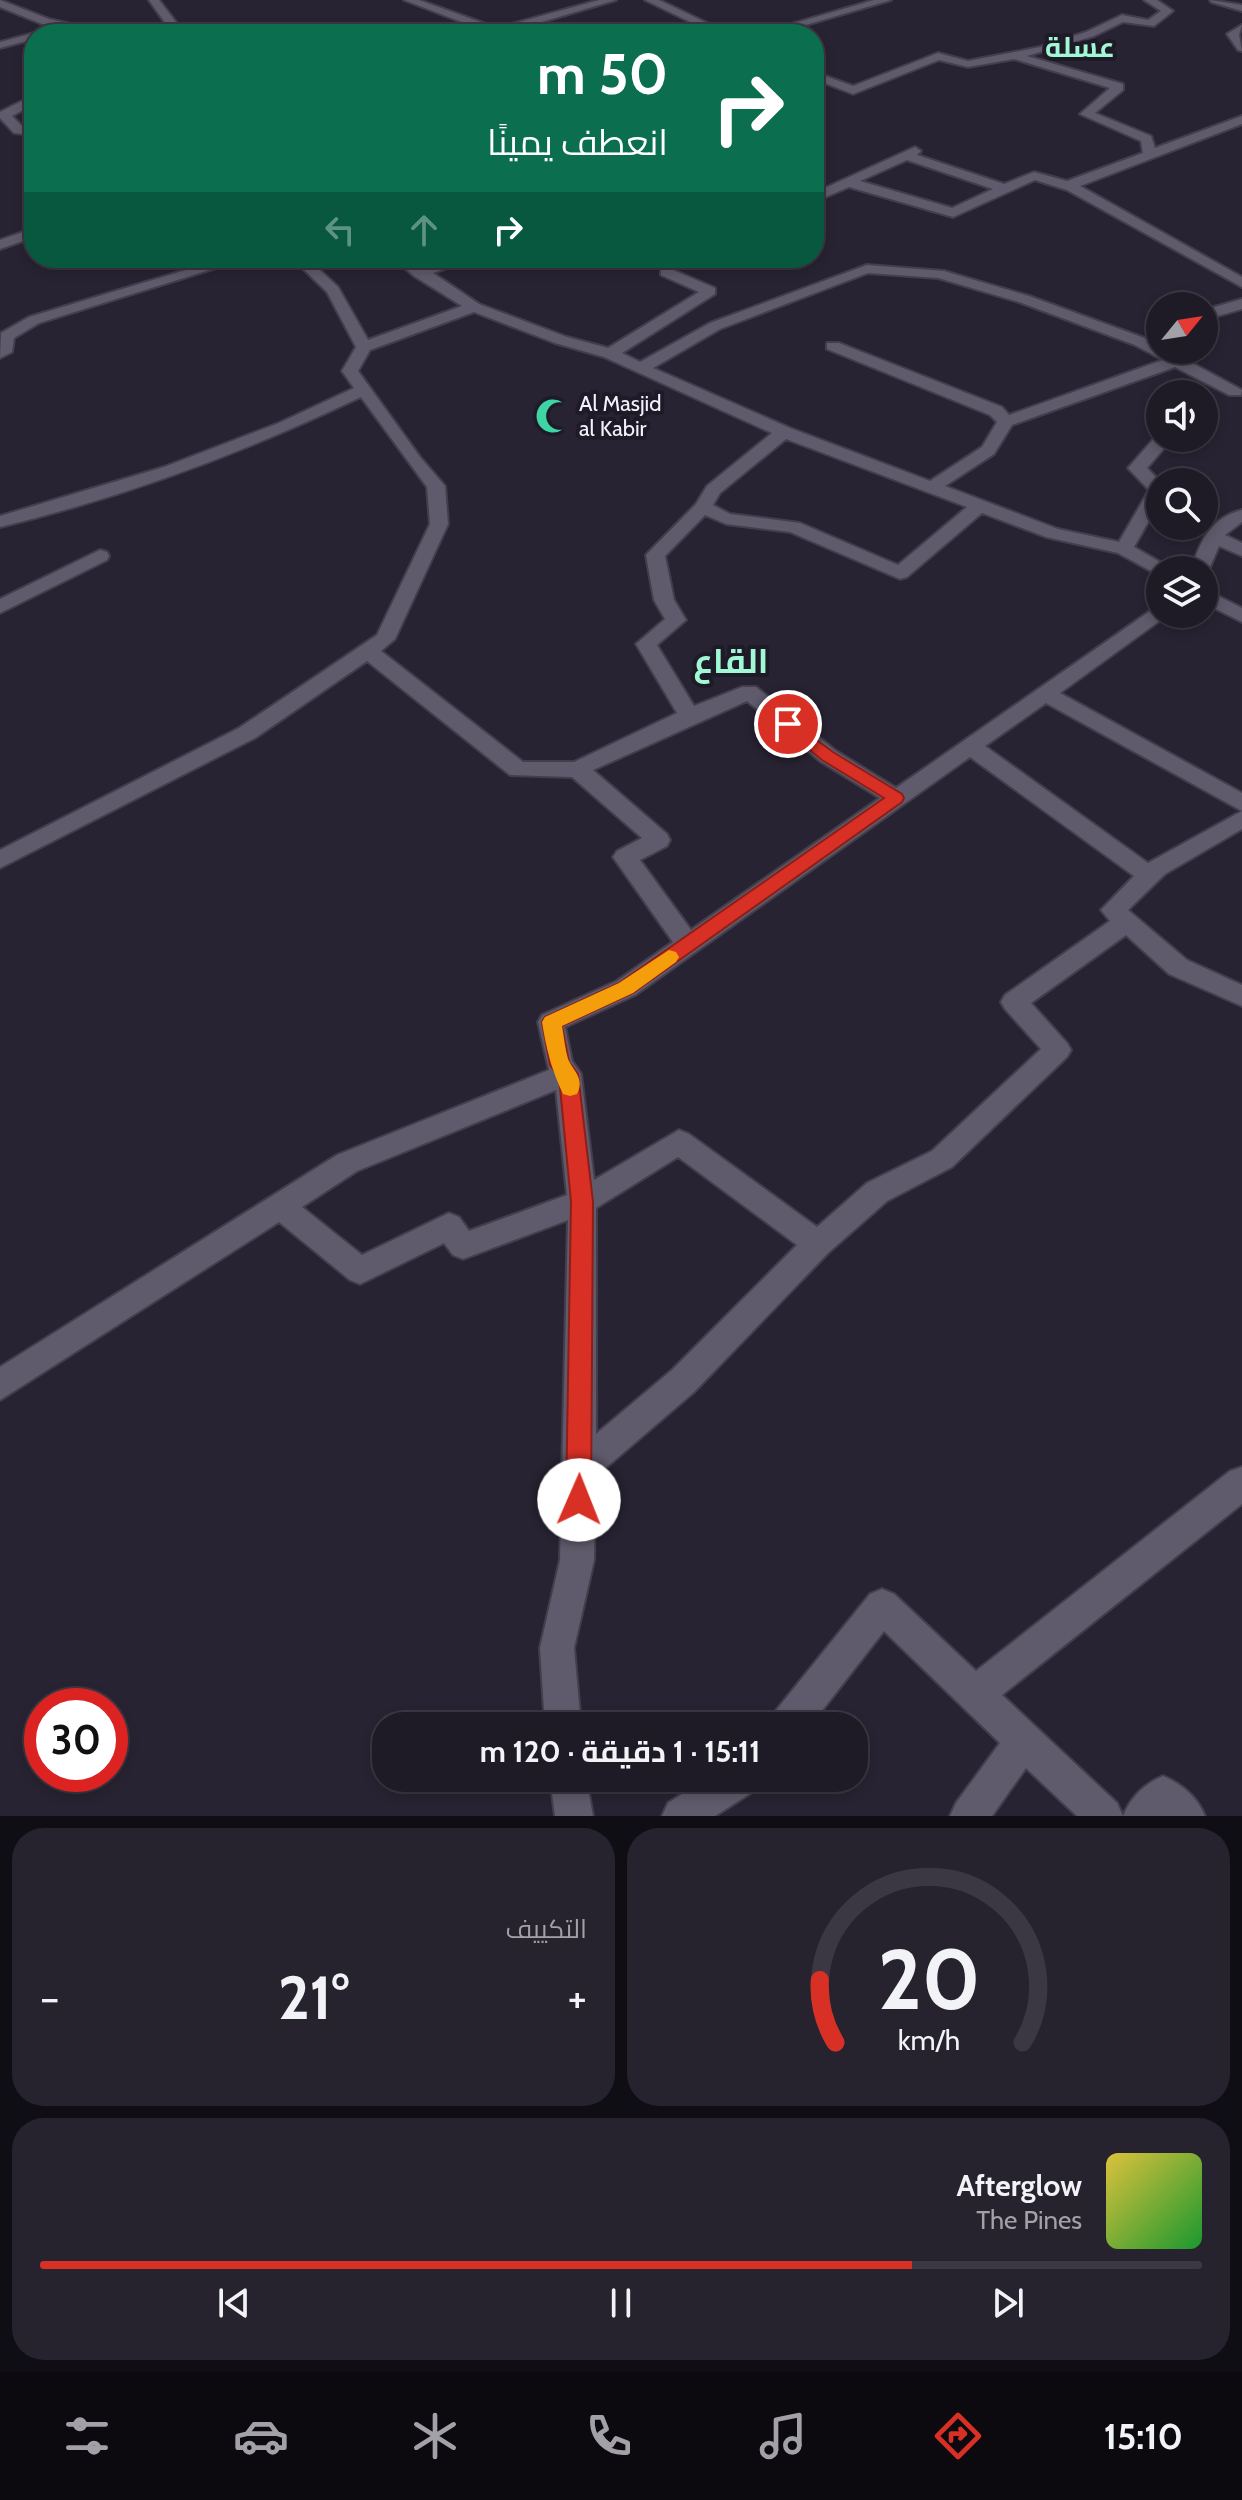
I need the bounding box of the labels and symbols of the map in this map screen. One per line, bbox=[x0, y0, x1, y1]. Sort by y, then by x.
district label: عسلة bbox=[1045, 30, 1115, 64]
north arrow bbox=[1146, 292, 1218, 364]
place label: Al Masjid al Kabir bbox=[579, 390, 661, 442]
mosque icon: Al Masjid al Kabir bbox=[534, 397, 572, 435]
district label: القاع bbox=[694, 640, 768, 684]
pin bbox=[754, 690, 822, 758]
position arrow bbox=[537, 1458, 621, 1542]
speed limit sign: 30 bbox=[24, 1688, 128, 1792]

